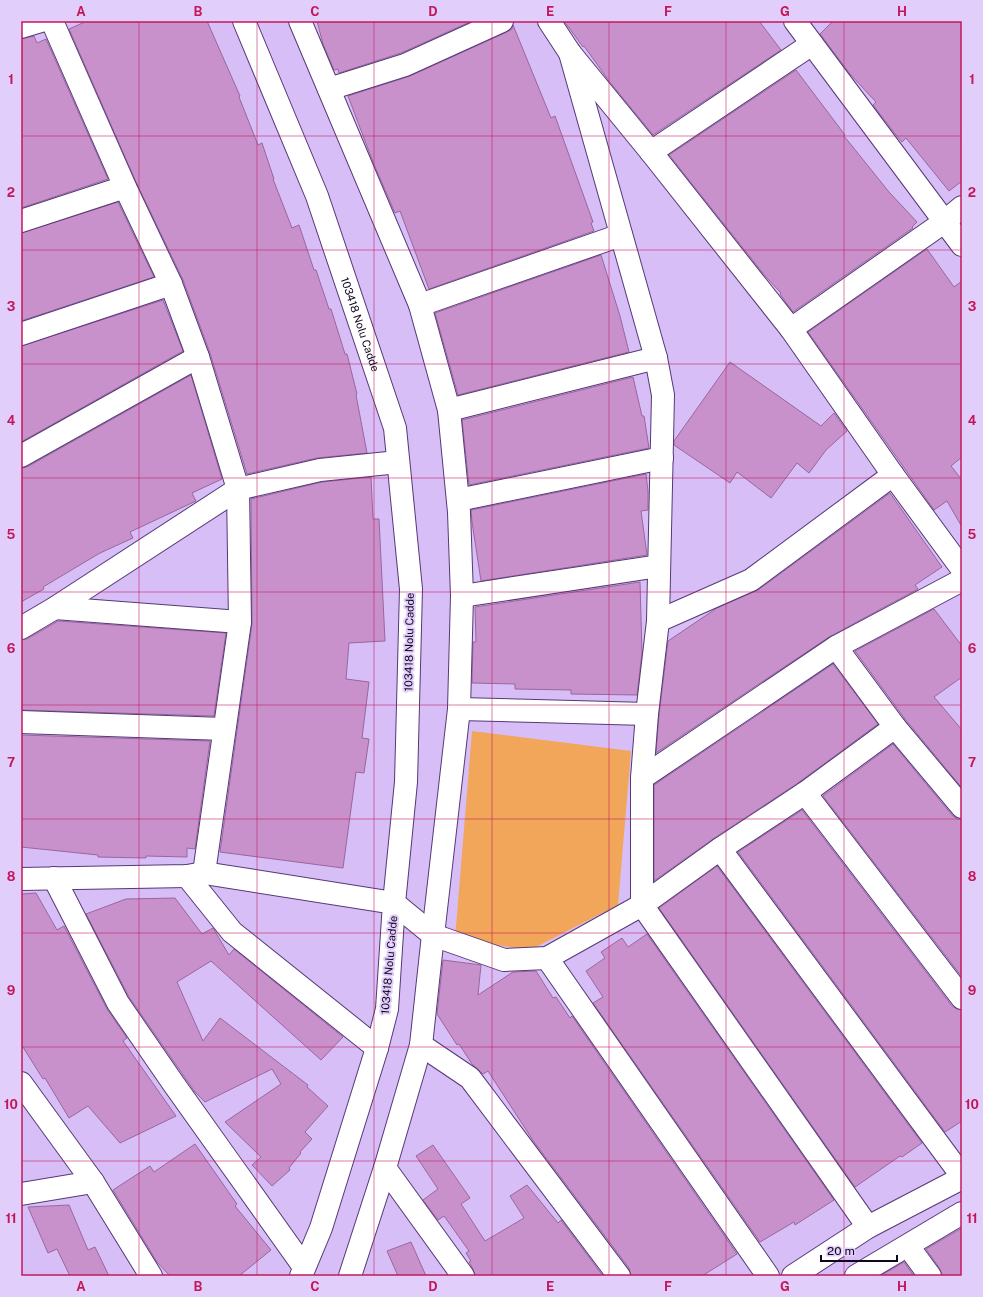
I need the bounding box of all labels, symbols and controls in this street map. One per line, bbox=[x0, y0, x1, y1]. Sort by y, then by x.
text: A bbox=[76, 4, 86, 19]
text: B bbox=[194, 4, 203, 19]
text: C bbox=[310, 4, 320, 19]
text: D bbox=[428, 4, 438, 19]
text: E bbox=[546, 4, 554, 19]
text: F bbox=[664, 4, 672, 19]
text: G bbox=[780, 4, 790, 19]
text: H bbox=[897, 4, 907, 19]
text: 1 bbox=[8, 72, 14, 87]
text: 1 bbox=[969, 72, 975, 87]
text: 2 bbox=[7, 185, 15, 200]
text: 2 bbox=[968, 185, 976, 200]
street label: 103418 Nolu Cadde bbox=[339, 276, 382, 373]
text: 3 bbox=[7, 299, 16, 314]
text: 3 bbox=[968, 299, 977, 314]
text: 4 bbox=[7, 413, 16, 428]
text: 4 bbox=[968, 413, 977, 428]
text: 5 bbox=[7, 527, 16, 542]
text: 5 bbox=[968, 527, 977, 542]
street label: 103418 Nolu Cadde bbox=[402, 592, 416, 692]
text: 6 bbox=[7, 641, 16, 656]
text: 6 bbox=[968, 641, 977, 656]
text: 7 bbox=[7, 755, 15, 770]
text: 7 bbox=[968, 755, 976, 770]
text: 8 bbox=[7, 869, 16, 884]
text: 8 bbox=[968, 869, 977, 884]
street label: 103418 Nolu Cadde bbox=[379, 915, 399, 1015]
text: 9 bbox=[7, 983, 15, 998]
text: 9 bbox=[968, 983, 976, 998]
text: 10 bbox=[4, 1097, 18, 1112]
text: 10 bbox=[965, 1097, 979, 1112]
text: 11 bbox=[5, 1211, 17, 1226]
text: 11 bbox=[966, 1211, 978, 1226]
scale bar bbox=[821, 1237, 897, 1263]
text: 20 m bbox=[827, 1244, 855, 1258]
text: A bbox=[76, 1279, 86, 1294]
text: B bbox=[194, 1279, 203, 1294]
text: C bbox=[310, 1279, 320, 1294]
text: D bbox=[428, 1279, 438, 1294]
text: E bbox=[546, 1279, 554, 1294]
text: F bbox=[664, 1279, 672, 1294]
text: G bbox=[780, 1279, 790, 1294]
text: H bbox=[897, 1279, 907, 1294]

